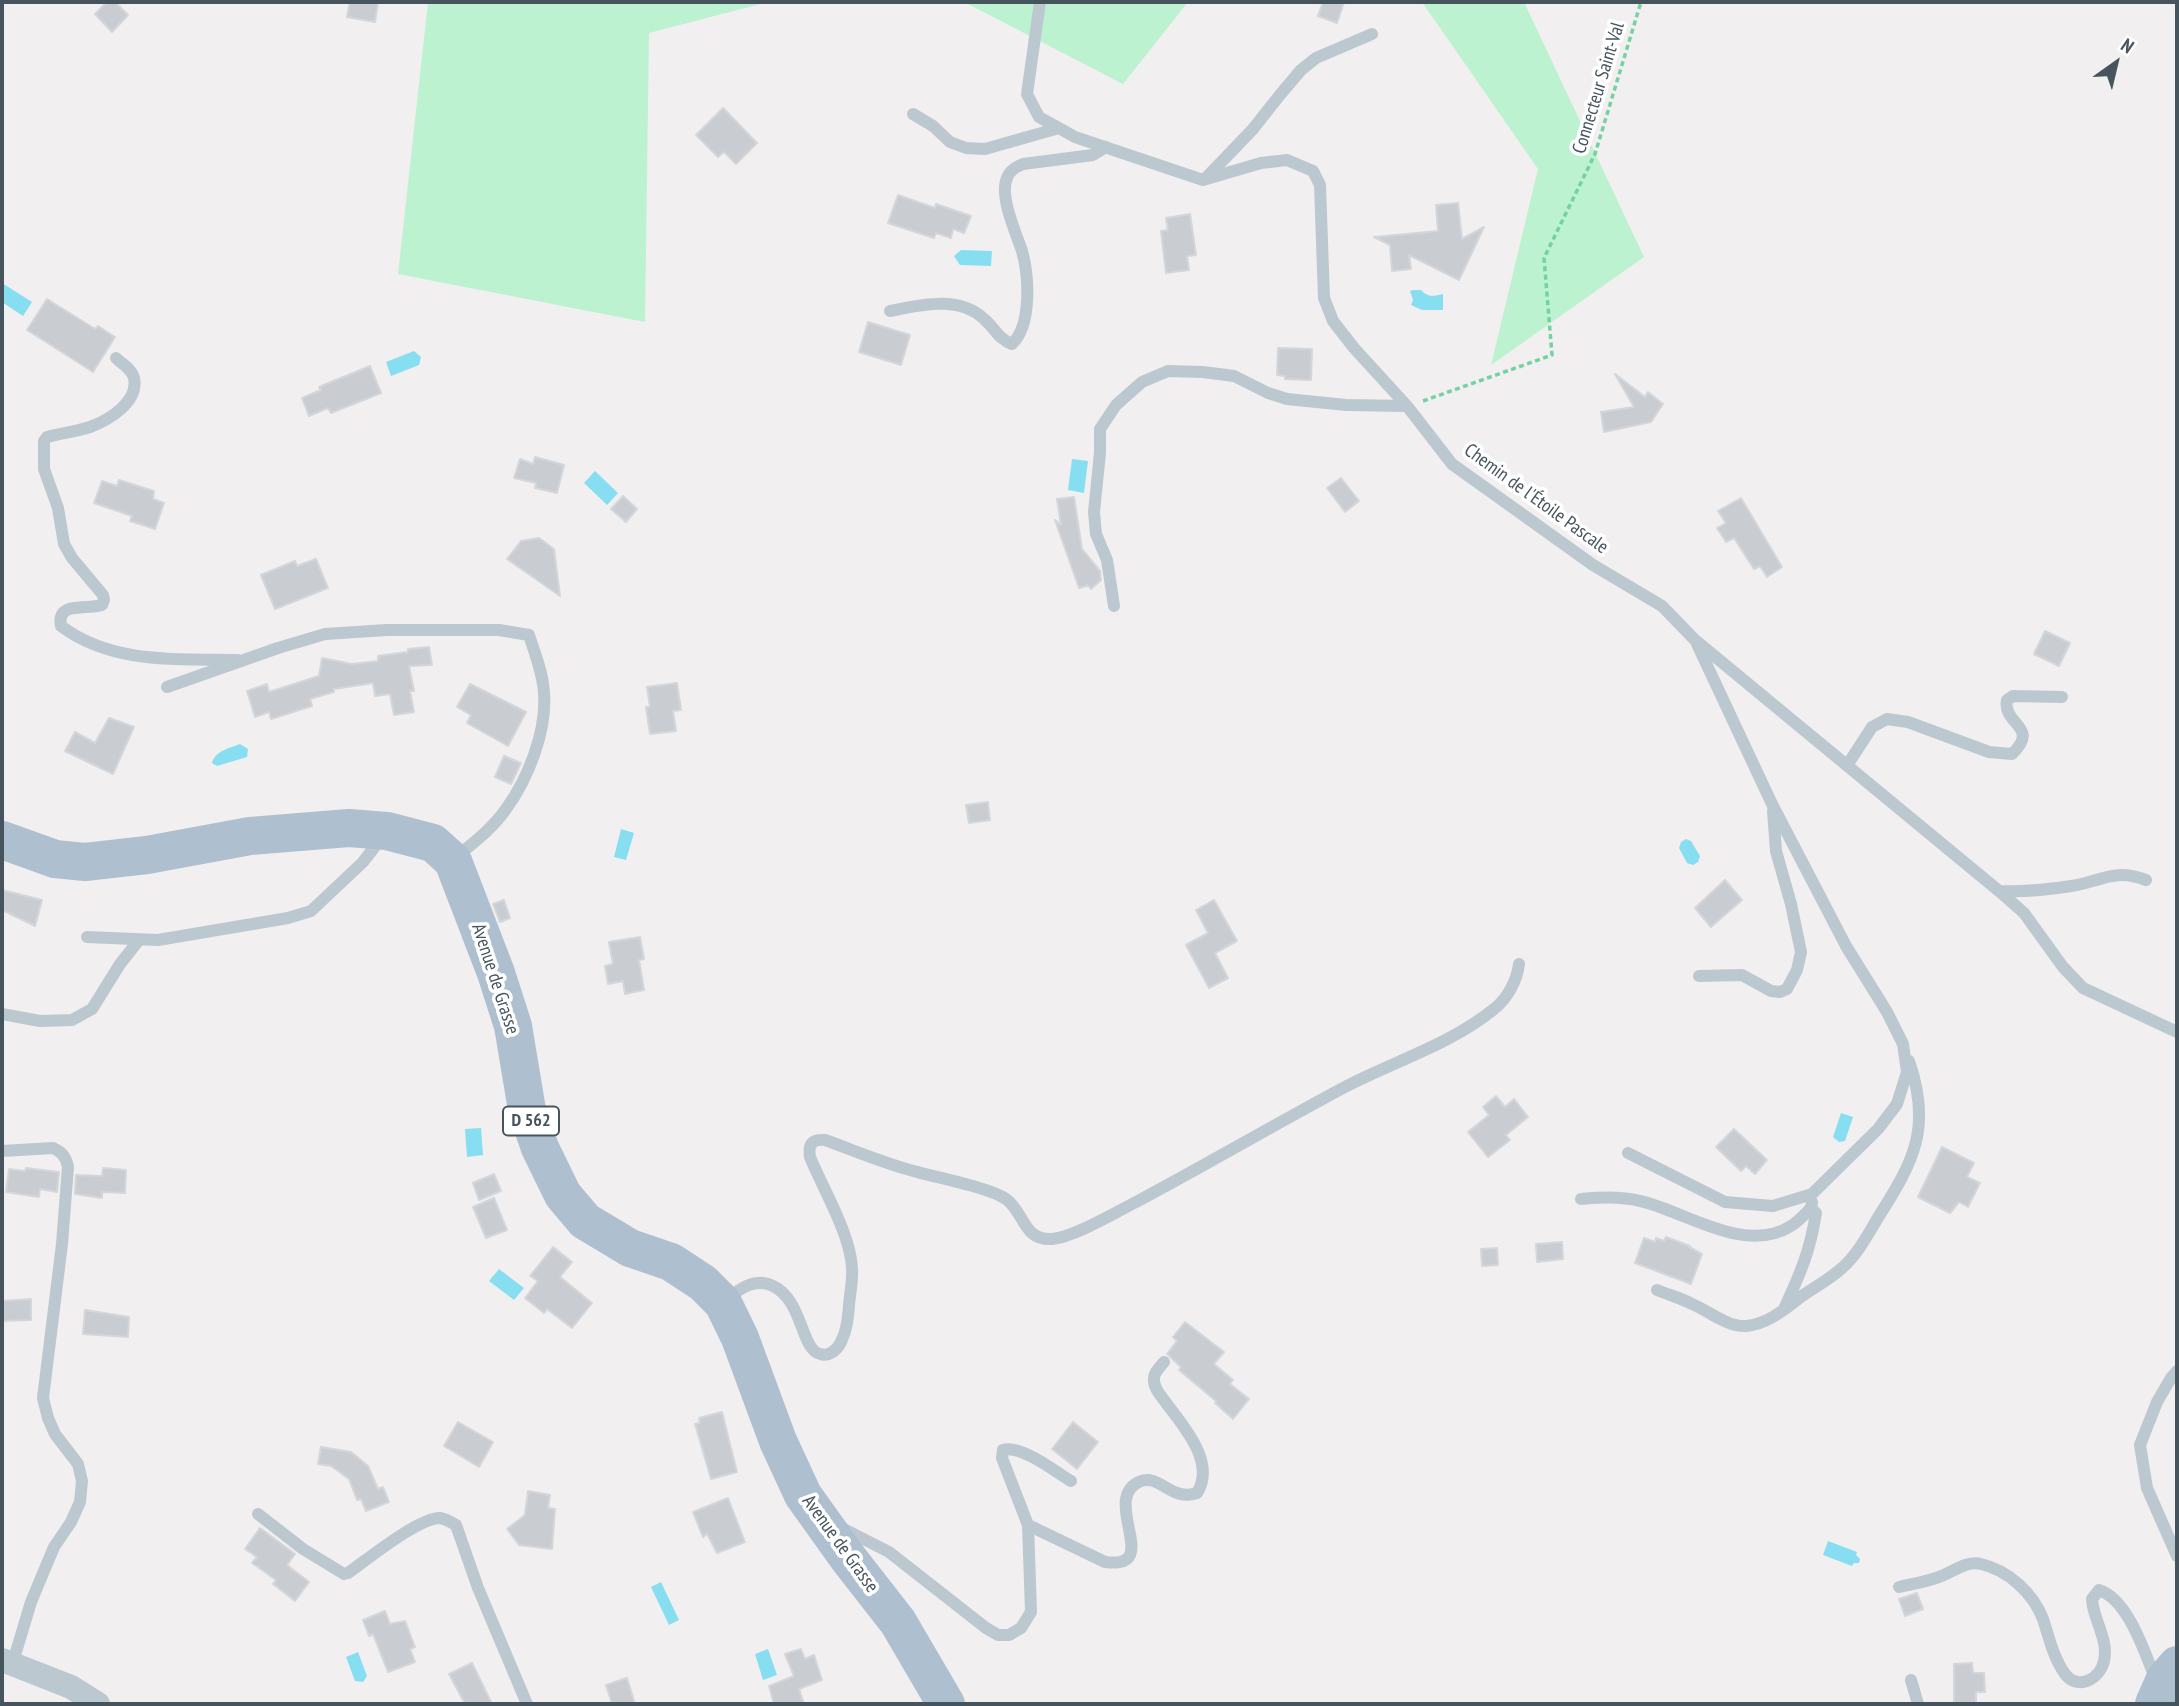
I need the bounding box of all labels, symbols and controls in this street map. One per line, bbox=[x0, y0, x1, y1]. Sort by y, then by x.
street label: Connecteur Saint-Val bbox=[1568, 19, 1630, 157]
north arrow bbox=[2081, 28, 2151, 98]
text: N bbox=[2117, 33, 2139, 58]
street label: Chemin de l'Étoile Pascale bbox=[1460, 439, 1612, 559]
street label: Avenue de Grasse bbox=[466, 921, 524, 1037]
road number: D 562 bbox=[503, 1106, 559, 1136]
street label: Avenue de Grasse bbox=[797, 1491, 883, 1597]

